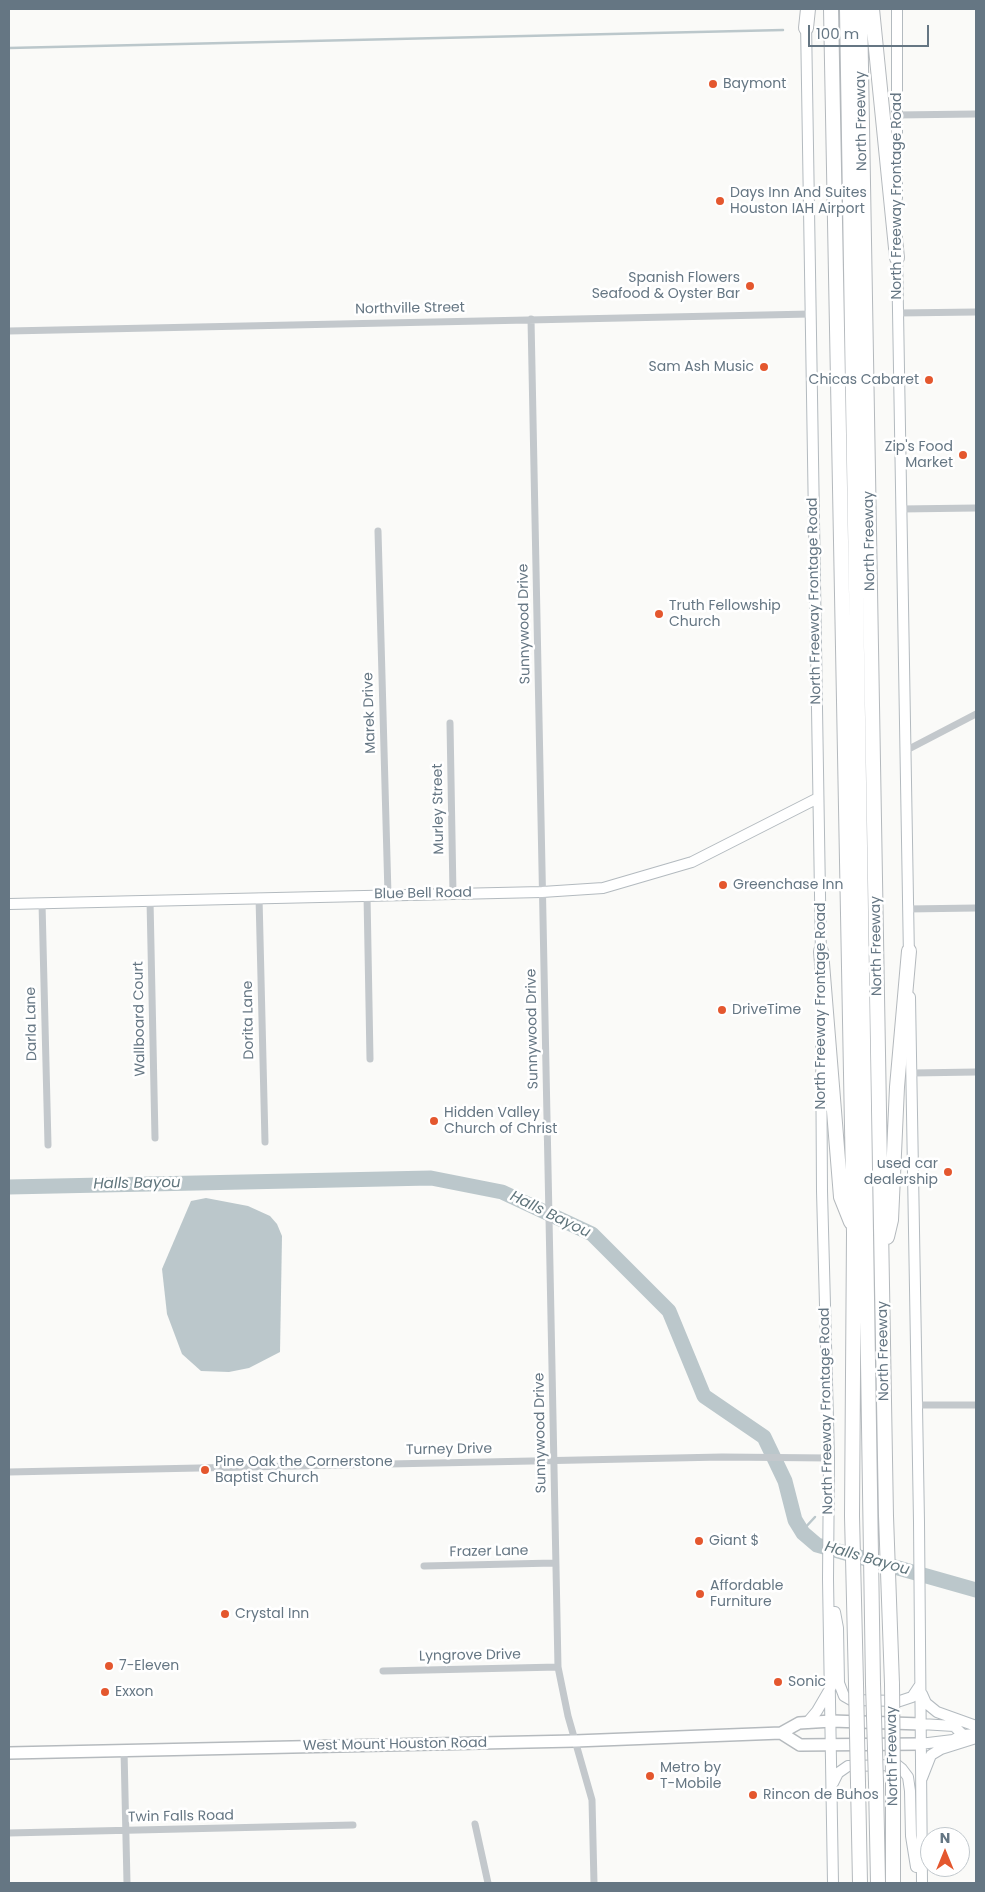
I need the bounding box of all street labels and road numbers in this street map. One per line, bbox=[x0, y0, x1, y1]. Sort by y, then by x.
street label: North Freeway bbox=[853, 71, 871, 171]
street label: North Freeway Frontage Road bbox=[889, 92, 905, 300]
street label: Northville Street bbox=[355, 300, 465, 318]
street label: North Freeway bbox=[861, 491, 879, 591]
street label: North Freeway Frontage Road bbox=[805, 497, 825, 705]
street label: Sunnywood Drive bbox=[516, 564, 534, 684]
street label: Marek Drive bbox=[360, 672, 380, 754]
street label: Murley Street bbox=[430, 763, 448, 855]
street label: Blue Bell Road bbox=[374, 885, 472, 903]
street label: North Freeway bbox=[868, 896, 886, 996]
street label: North Freeway Frontage Road bbox=[813, 902, 829, 1110]
street label: Wallboard Court bbox=[131, 961, 149, 1077]
street label: Sunnywood Drive bbox=[524, 969, 542, 1089]
street label: Dorita Lane bbox=[240, 980, 258, 1060]
street label: Darla Lane bbox=[23, 987, 41, 1061]
street label: North Freeway bbox=[875, 1301, 893, 1401]
street label: North Freeway Frontage Road bbox=[817, 1307, 837, 1515]
street label: Sunnywood Drive bbox=[532, 1373, 550, 1493]
street label: Turney Drive bbox=[406, 1441, 492, 1459]
street label: Frazer Lane bbox=[449, 1543, 529, 1561]
street label: Lyngrove Drive bbox=[419, 1647, 521, 1665]
street label: North Freeway bbox=[884, 1706, 902, 1806]
street label: West Mount Houston Road bbox=[303, 1735, 487, 1755]
street label: Twin Falls Road bbox=[128, 1808, 234, 1826]

